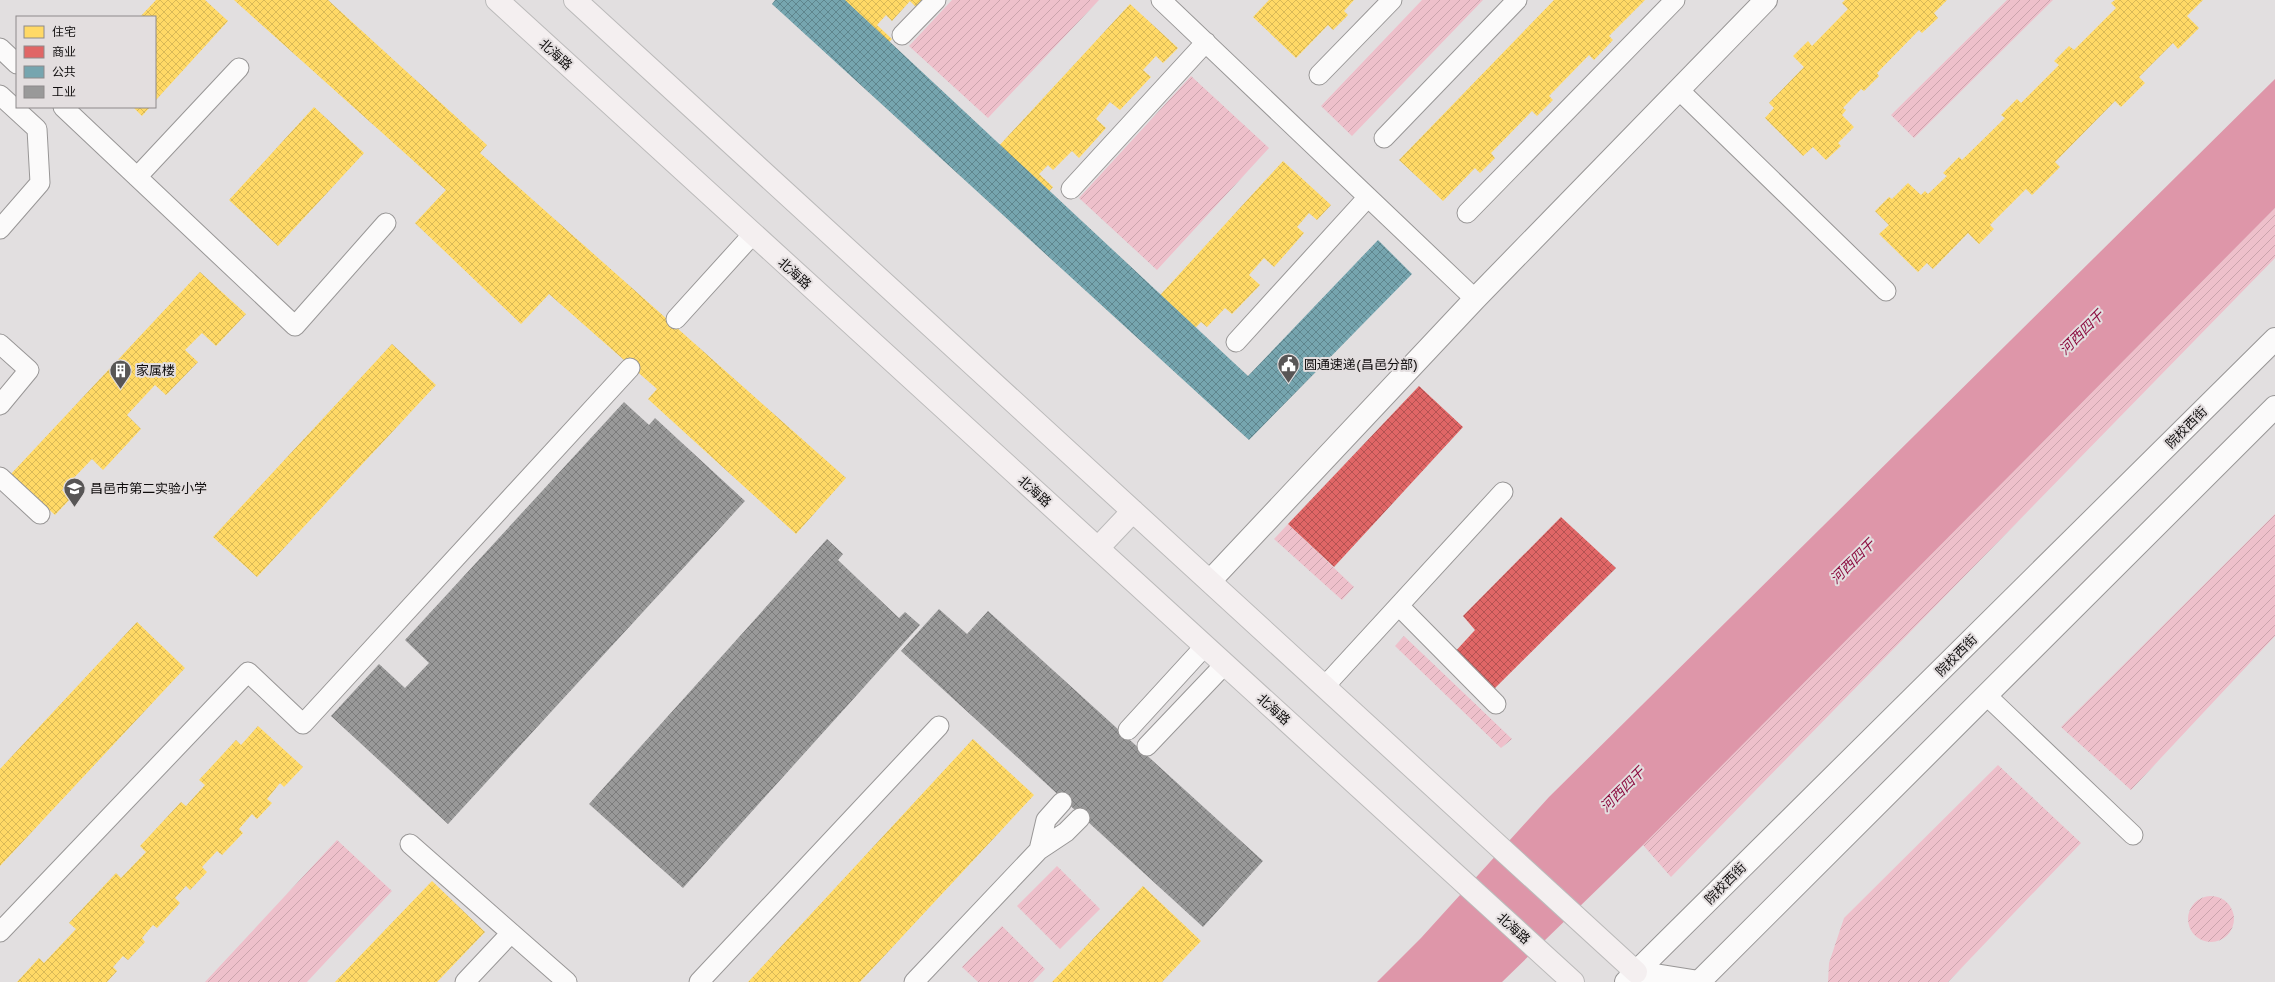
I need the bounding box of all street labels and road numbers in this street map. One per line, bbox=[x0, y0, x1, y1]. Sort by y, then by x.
street label: 北海路 bbox=[536, 35, 576, 73]
street label: 北海路 bbox=[775, 254, 815, 292]
street label: 院校西街 bbox=[2162, 403, 2210, 451]
street label: 北海路 bbox=[1015, 472, 1055, 510]
street label: 院校西街 bbox=[1932, 631, 1980, 679]
street label: 北海路 bbox=[1254, 690, 1294, 728]
street label: 院校西街 bbox=[1701, 859, 1749, 907]
street label: 北海路 bbox=[1494, 909, 1534, 947]

